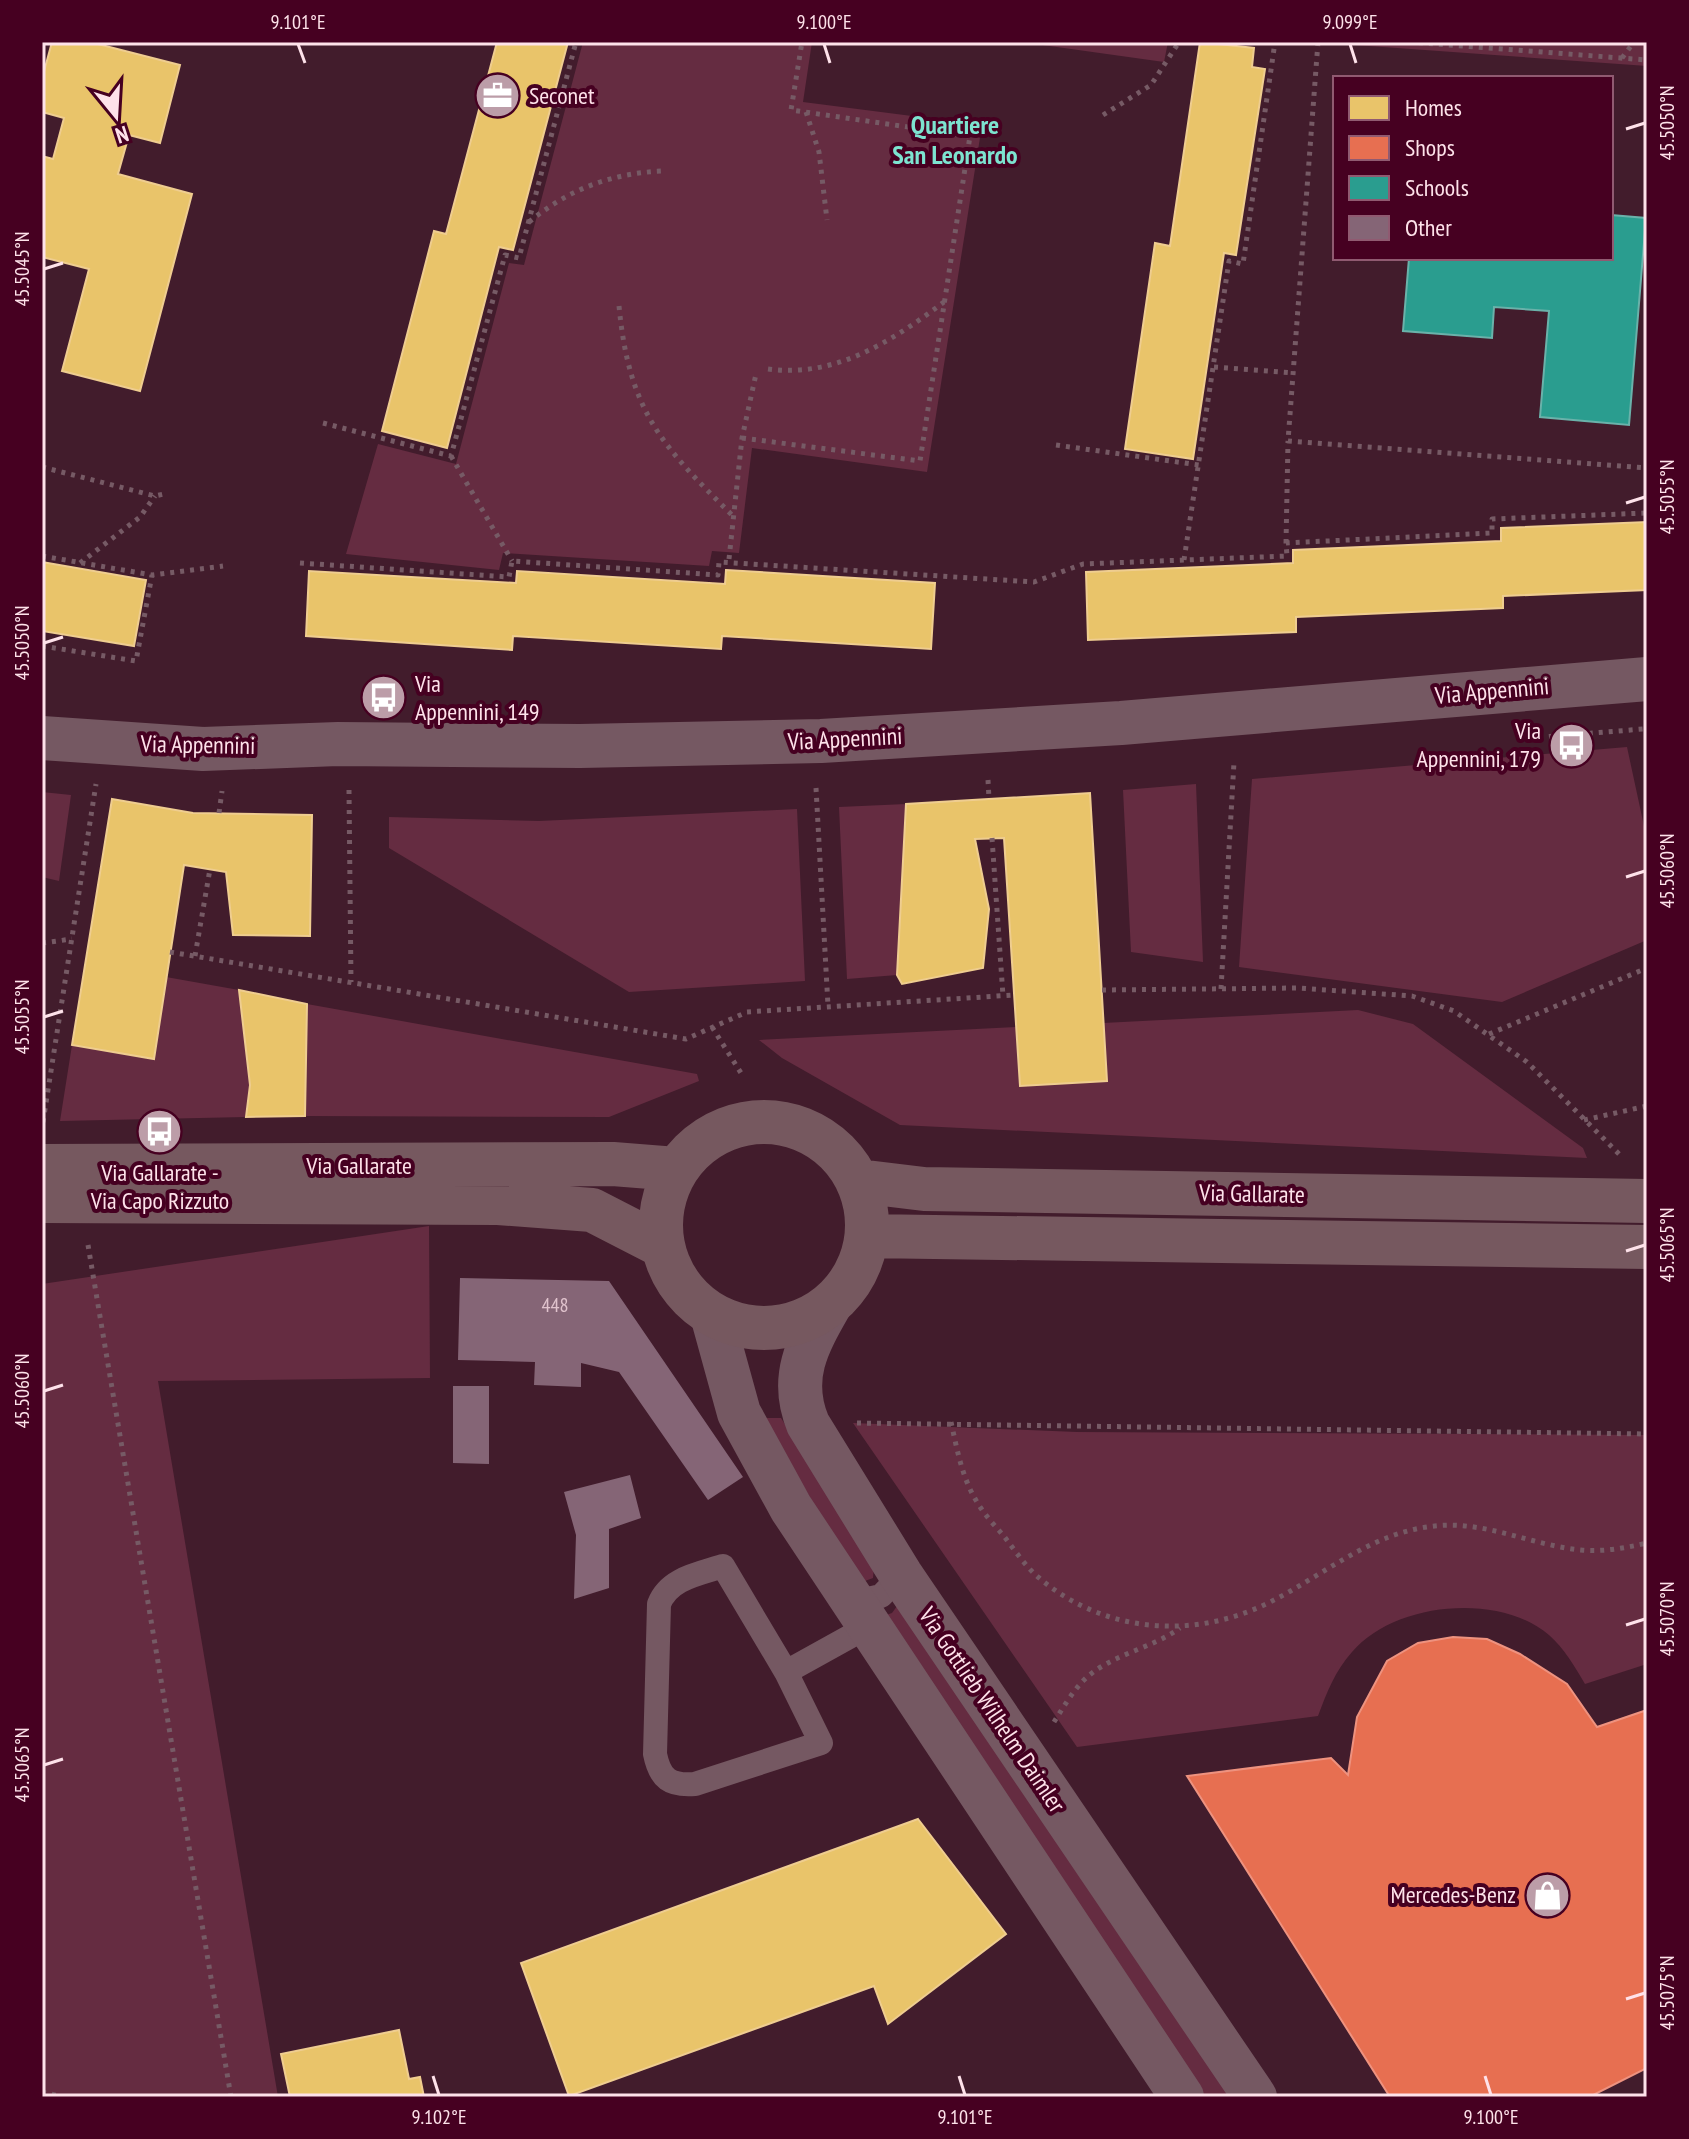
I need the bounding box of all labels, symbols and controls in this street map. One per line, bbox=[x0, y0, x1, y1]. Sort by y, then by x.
text: 9.101°E bbox=[271, 9, 325, 35]
text: 9.100°E bbox=[797, 9, 851, 35]
text: 9.099°E bbox=[1323, 9, 1377, 35]
office icon: Seconet bbox=[474, 72, 522, 120]
north arrow bbox=[76, 76, 156, 156]
legend bbox=[1333, 76, 1613, 260]
place label: Seconet bbox=[529, 80, 595, 111]
text: 45.5050°N bbox=[1654, 85, 1680, 161]
text: Homes bbox=[1405, 92, 1462, 123]
district label: Quartiere San Leonardo bbox=[892, 108, 1018, 171]
text: N bbox=[112, 120, 132, 150]
text: Shops bbox=[1405, 132, 1455, 163]
text: Schools bbox=[1405, 172, 1469, 203]
text: Other bbox=[1405, 212, 1452, 243]
text: 45.5045°N bbox=[9, 231, 35, 307]
text: 45.5055°N bbox=[1654, 459, 1680, 535]
text: 45.5050°N bbox=[9, 605, 35, 681]
place label: Via Appennini, 149 bbox=[414, 668, 540, 727]
street label: Via Appennini bbox=[1433, 670, 1550, 711]
bus stop icon: Via Appennini, 149 bbox=[360, 674, 408, 722]
place label: Via Appennini, 179 bbox=[1416, 715, 1541, 774]
street label: Via Appennini bbox=[786, 720, 903, 757]
bus stop icon: Via Appennini, 179 bbox=[1548, 721, 1596, 769]
street label: Via Appennini bbox=[139, 728, 256, 761]
text: 45.5060°N bbox=[1654, 833, 1680, 909]
text: 45.5055°N bbox=[9, 979, 35, 1055]
bus stop icon: Via Gallarate - Via Capo Rizzuto bbox=[136, 1107, 184, 1155]
street label: Via Gallarate bbox=[305, 1150, 412, 1181]
place label: Via Gallarate - Via Capo Rizzuto bbox=[90, 1157, 229, 1216]
street label: Via Gallarate bbox=[1198, 1177, 1305, 1210]
text: 45.5065°N bbox=[1654, 1207, 1680, 1283]
house number: 448 bbox=[542, 1292, 569, 1318]
text: 45.5060°N bbox=[9, 1353, 35, 1429]
text: 45.5070°N bbox=[1654, 1581, 1680, 1657]
street label: Via Gottlieb Wilhelm Daimler bbox=[912, 1600, 1073, 1819]
text: 45.5065°N bbox=[9, 1727, 35, 1803]
shop icon: Mercedes-Benz bbox=[1523, 1871, 1571, 1919]
place label: Mercedes-Benz bbox=[1390, 1879, 1516, 1910]
text: 45.5075°N bbox=[1654, 1955, 1680, 2031]
text: 9.102°E bbox=[412, 2104, 466, 2130]
text: 9.101°E bbox=[938, 2104, 992, 2130]
text: 9.100°E bbox=[1464, 2104, 1518, 2130]

